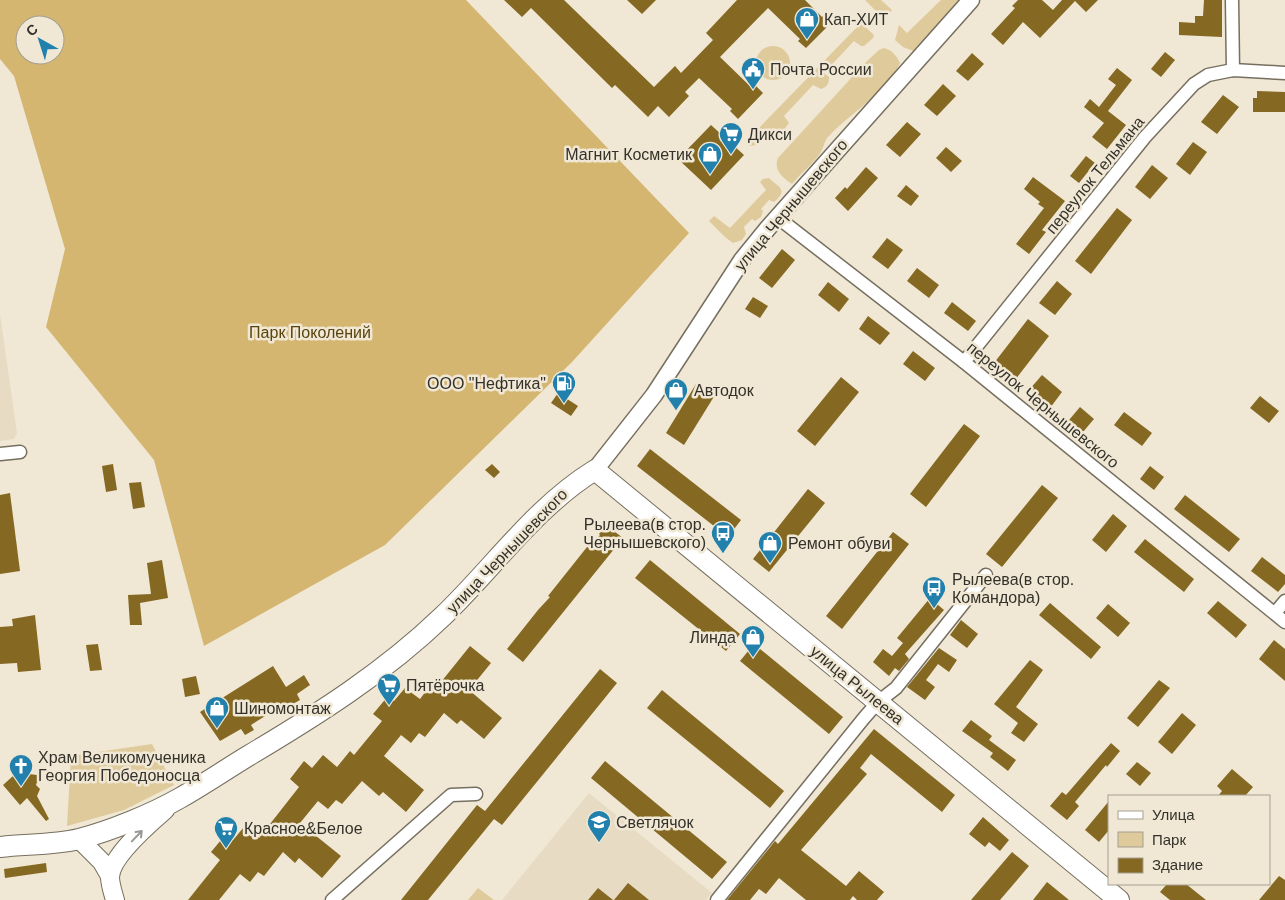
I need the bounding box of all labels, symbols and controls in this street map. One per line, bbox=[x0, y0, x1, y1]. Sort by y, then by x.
shop icon: Кап-ХИТ bbox=[794, 6, 820, 40]
place label: Кап-ХИТ bbox=[824, 11, 888, 28]
north arrow bbox=[15, 15, 65, 65]
text: С bbox=[23, 20, 41, 39]
public building icon: Почта России bbox=[740, 56, 766, 90]
place label: Почта России bbox=[770, 61, 872, 78]
street label: переулок Тельмана bbox=[1043, 113, 1147, 237]
supermarket icon: Дикси bbox=[718, 121, 744, 155]
place label: Дикси bbox=[748, 126, 792, 143]
street label: улица Чернышевского bbox=[731, 136, 851, 274]
shop icon: Магнит Косметик bbox=[697, 141, 723, 175]
place label: Магнит Косметик bbox=[565, 146, 693, 163]
park label: Парк Поколений bbox=[249, 324, 371, 341]
street label: переулок Чернышевского bbox=[964, 339, 1122, 471]
fuel station icon: ООО "Нефтика" bbox=[551, 370, 577, 404]
place label: ООО "Нефтика" bbox=[427, 375, 546, 392]
shop icon: Автодок bbox=[663, 377, 689, 411]
place label: Автодок bbox=[694, 382, 755, 399]
street label: улица Чернышевского bbox=[443, 485, 571, 617]
place label: Рылеева(в стор. Чернышевского) bbox=[583, 516, 706, 551]
bus stop icon: Рылеева(в стор. Чернышевского) bbox=[710, 520, 736, 554]
shop icon: Ремонт обуви bbox=[757, 530, 783, 564]
place label: Ремонт обуви bbox=[788, 535, 891, 552]
place label: Рылеева(в стор. Командора) bbox=[952, 571, 1074, 606]
bus stop icon: Рылеева(в стор. Командора) bbox=[921, 575, 947, 609]
shop icon: Линда bbox=[740, 624, 766, 658]
place label: Линда bbox=[689, 629, 736, 646]
street label: улица Рылеева bbox=[807, 642, 907, 728]
supermarket icon: Пятёрочка bbox=[376, 672, 402, 706]
place label: Пятёрочка bbox=[406, 677, 485, 694]
shop icon: Шиномонтаж bbox=[204, 695, 230, 729]
place label: Шиномонтаж bbox=[234, 700, 331, 717]
place label: Храм Великомученика Георгия Победоносца bbox=[38, 749, 206, 784]
church icon: Храм Великомученика Георгия Победоносца bbox=[8, 753, 34, 787]
legend bbox=[1108, 795, 1270, 885]
text: Улица bbox=[1152, 806, 1195, 823]
school or university icon: Светлячок bbox=[586, 809, 612, 843]
place label: Светлячок bbox=[616, 814, 694, 831]
supermarket icon: Красное&Белое bbox=[213, 815, 239, 849]
place label: Красное&Белое bbox=[244, 820, 363, 837]
one-way arrow bbox=[131, 830, 143, 842]
text: Парк bbox=[1152, 831, 1186, 848]
text: Здание bbox=[1152, 856, 1203, 873]

